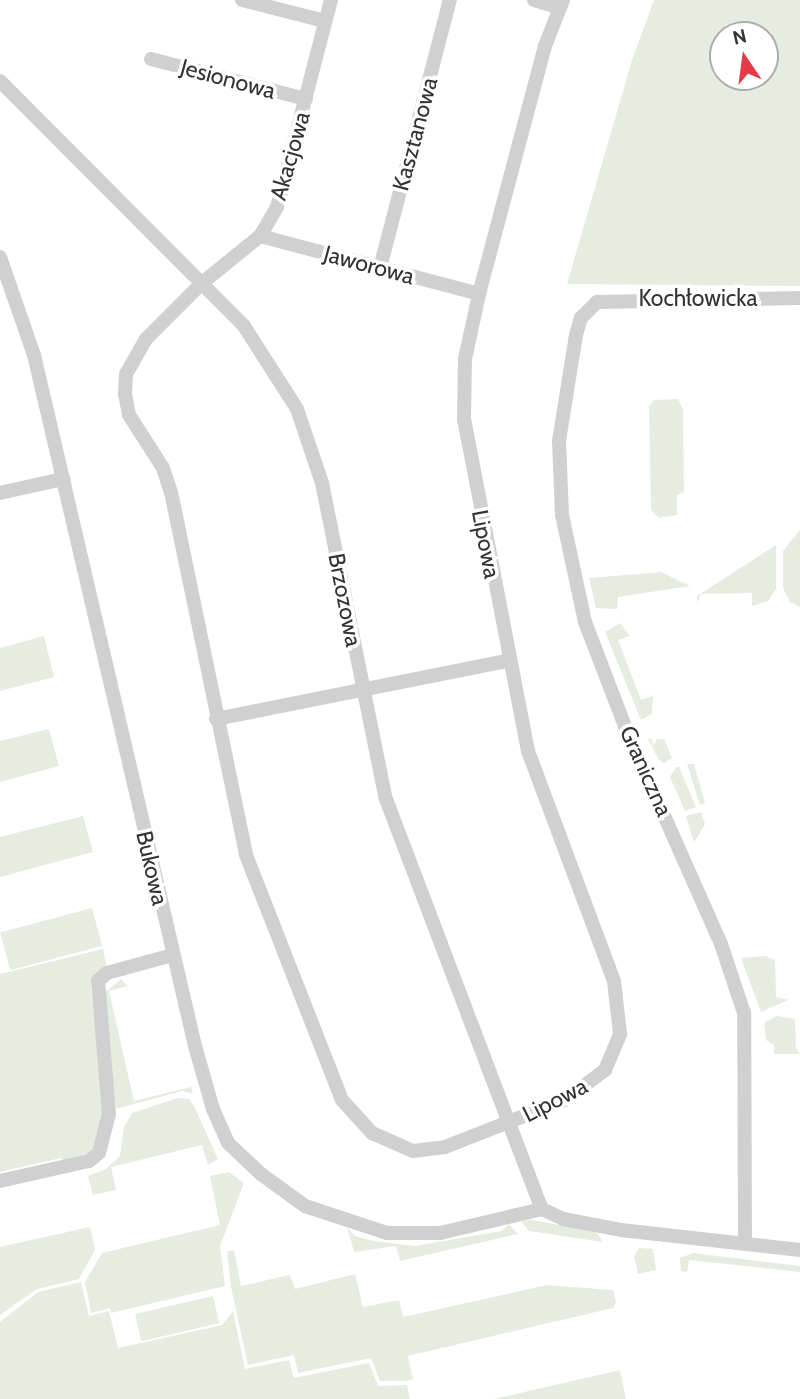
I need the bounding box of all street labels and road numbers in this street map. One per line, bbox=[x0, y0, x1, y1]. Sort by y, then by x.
street label: Jesionowa bbox=[177, 53, 279, 105]
street label: Kasztanowa bbox=[387, 74, 443, 194]
street label: Akacjowa bbox=[264, 109, 316, 203]
street label: Jaworowa bbox=[321, 240, 417, 290]
street label: Kochłowicka bbox=[639, 284, 757, 312]
street label: Lipowa bbox=[466, 507, 506, 581]
street label: Brzozowa bbox=[322, 551, 368, 649]
street label: Graniczna bbox=[614, 721, 678, 821]
street label: Bukowa bbox=[130, 828, 174, 908]
street label: Lipowa bbox=[518, 1072, 592, 1128]

